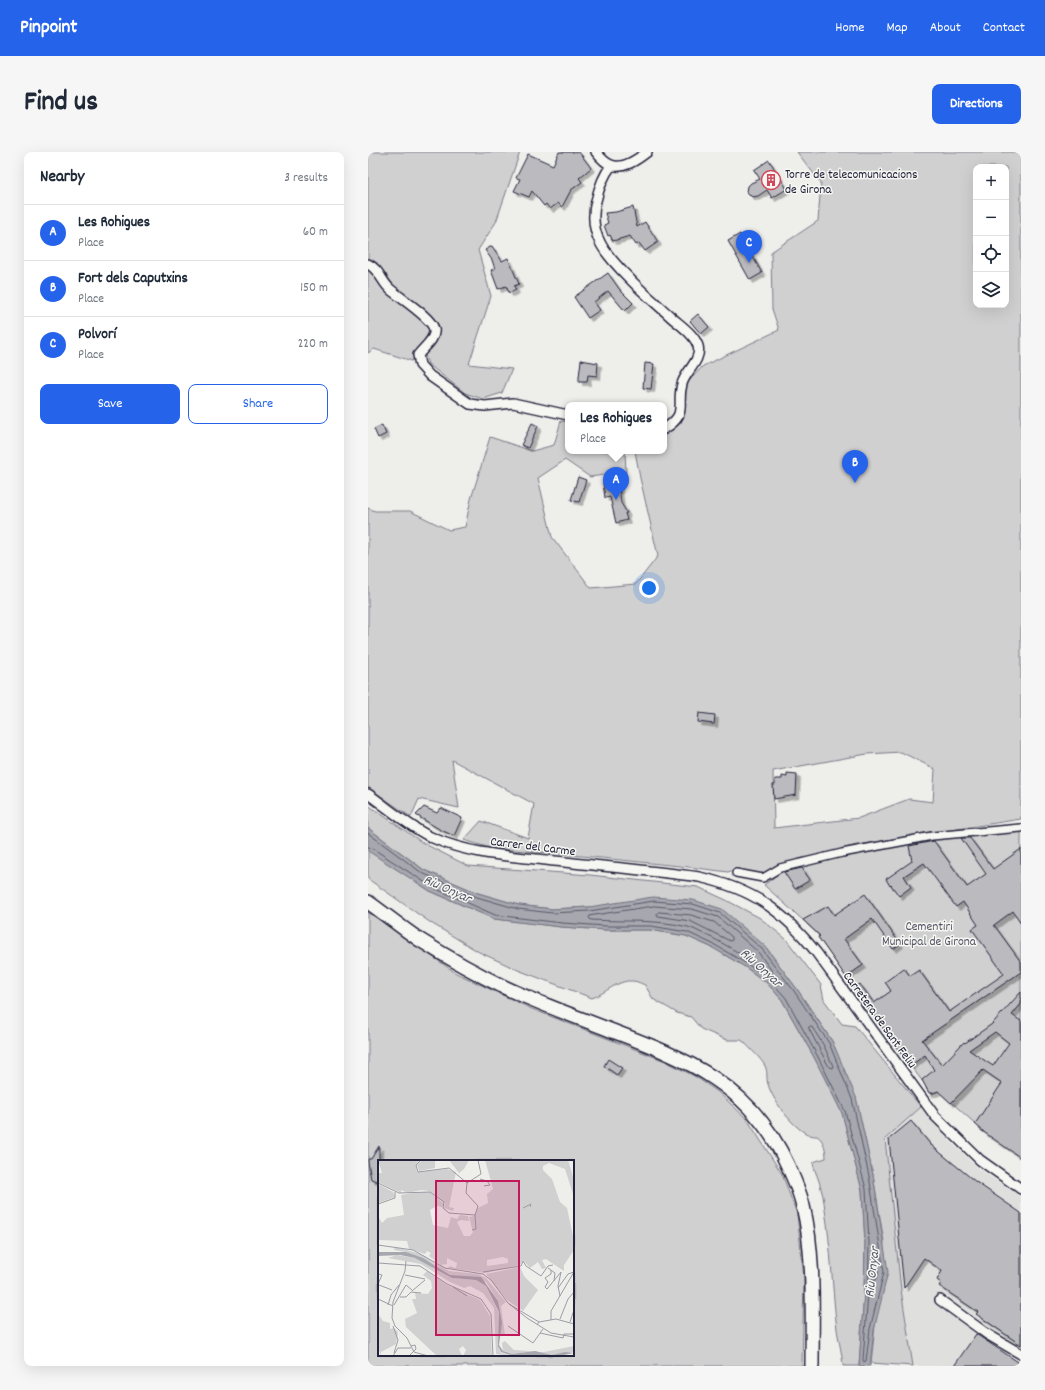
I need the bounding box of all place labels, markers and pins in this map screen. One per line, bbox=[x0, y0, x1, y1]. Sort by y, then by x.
place label: Torre de telecomunicacions de Girona bbox=[785, 166, 917, 200]
building icon: Torre de telecomunicacions de Girona bbox=[760, 169, 782, 191]
pin: C bbox=[736, 230, 762, 263]
pin: B bbox=[842, 450, 868, 483]
pin: A bbox=[603, 467, 629, 500]

